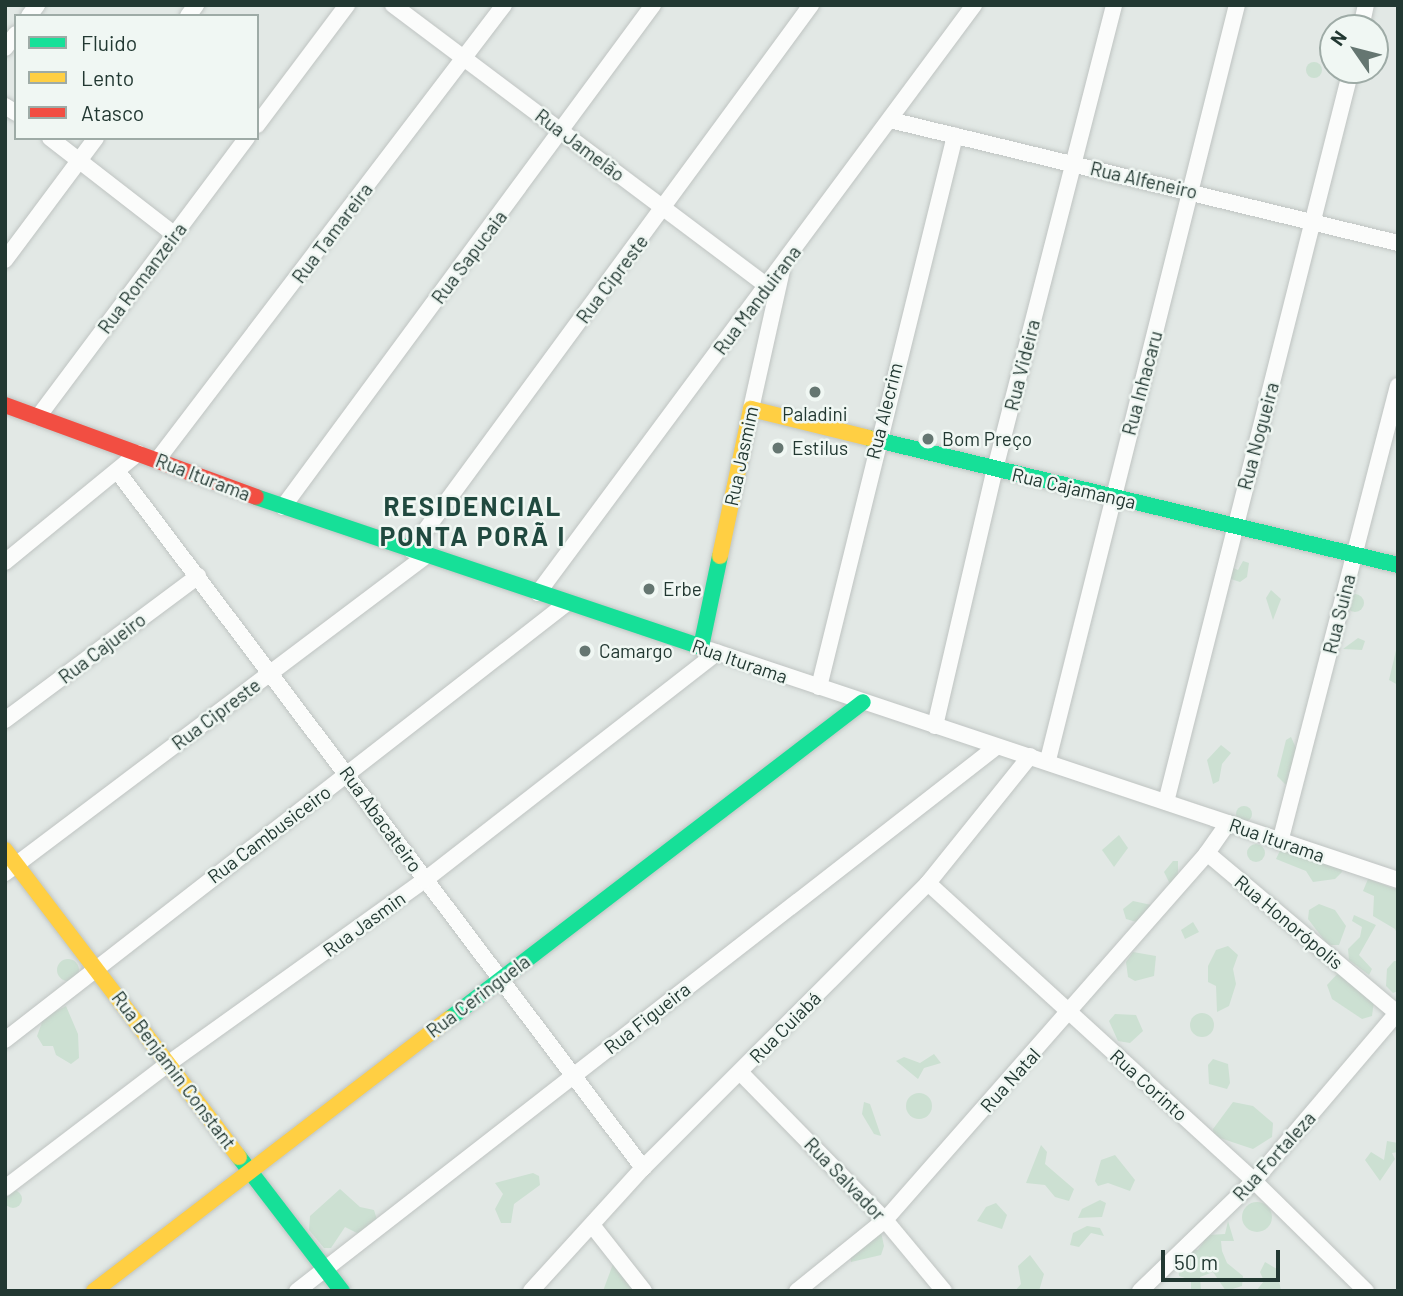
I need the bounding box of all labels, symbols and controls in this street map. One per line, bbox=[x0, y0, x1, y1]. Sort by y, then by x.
legend bbox=[14, 14, 259, 140]
north arrow bbox=[1319, 14, 1389, 84]
text: N bbox=[1325, 26, 1351, 50]
text: Fluido bbox=[81, 30, 137, 55]
text: Lento bbox=[81, 65, 134, 90]
text: Atasco bbox=[81, 100, 144, 125]
street label: Rua Jamelão bbox=[531, 104, 629, 186]
street label: Rua Alfeneiro bbox=[1088, 157, 1200, 203]
street label: Rua Tamareira bbox=[287, 178, 377, 288]
street label: Rua Sapucaia bbox=[427, 206, 511, 308]
street label: Rua Romanzeira bbox=[93, 218, 191, 338]
street label: Rua Cipreste bbox=[571, 230, 653, 328]
street label: Rua Manduirana bbox=[709, 241, 805, 359]
street label: Rua Videira bbox=[1000, 317, 1044, 413]
street label: Rua Inhacaru bbox=[1117, 328, 1167, 438]
street label: Rua Alecrim bbox=[861, 360, 907, 462]
street label: Rua Nogueira bbox=[1233, 380, 1283, 492]
marker: Paladini bbox=[807, 384, 823, 400]
place label: Paladini bbox=[782, 403, 848, 425]
street label: Rua Jasmim bbox=[719, 404, 763, 508]
place label: Bom Preço bbox=[942, 428, 1032, 450]
marker: Bom Preço bbox=[920, 431, 936, 447]
place label: Estilus bbox=[792, 437, 848, 459]
marker: Estilus bbox=[770, 440, 786, 456]
street label: Rua Iturama bbox=[153, 449, 253, 505]
street label: Rua Cajamanga bbox=[1010, 463, 1138, 513]
district label: RESIDENCIAL PONTA PORÃ I bbox=[381, 490, 565, 552]
street label: Rua Suina bbox=[1318, 572, 1360, 656]
place label: Erbe bbox=[663, 578, 702, 600]
marker: Erbe bbox=[641, 581, 657, 597]
street label: Rua Cajueiro bbox=[54, 608, 150, 688]
street label: Rua Iturama bbox=[689, 634, 791, 688]
place label: Camargo bbox=[599, 640, 673, 662]
marker: Camargo bbox=[577, 643, 593, 659]
street label: Rua Cipreste bbox=[167, 673, 265, 755]
street label: Rua Abacateiro bbox=[335, 762, 427, 876]
street label: Rua Cambusiceiro bbox=[203, 780, 335, 888]
street label: Rua Iturama bbox=[1226, 813, 1328, 867]
street label: Rua Honorópolis bbox=[1230, 870, 1348, 974]
street label: Rua Jasmin bbox=[318, 887, 410, 961]
street label: Rua Ceringuela bbox=[422, 950, 534, 1042]
street label: Rua Figueira bbox=[599, 977, 695, 1059]
street label: Rua Benjamin Constant bbox=[107, 987, 241, 1153]
street label: Rua Cuiabá bbox=[745, 987, 825, 1067]
street label: Rua Natal bbox=[975, 1043, 1045, 1117]
street label: Rua Corinto bbox=[1106, 1044, 1192, 1126]
street label: Rua Fortaleza bbox=[1228, 1107, 1320, 1205]
street label: Rua Salvador bbox=[800, 1133, 890, 1225]
scale bar bbox=[1165, 1236, 1284, 1280]
text: 50 m bbox=[1174, 1249, 1218, 1274]

